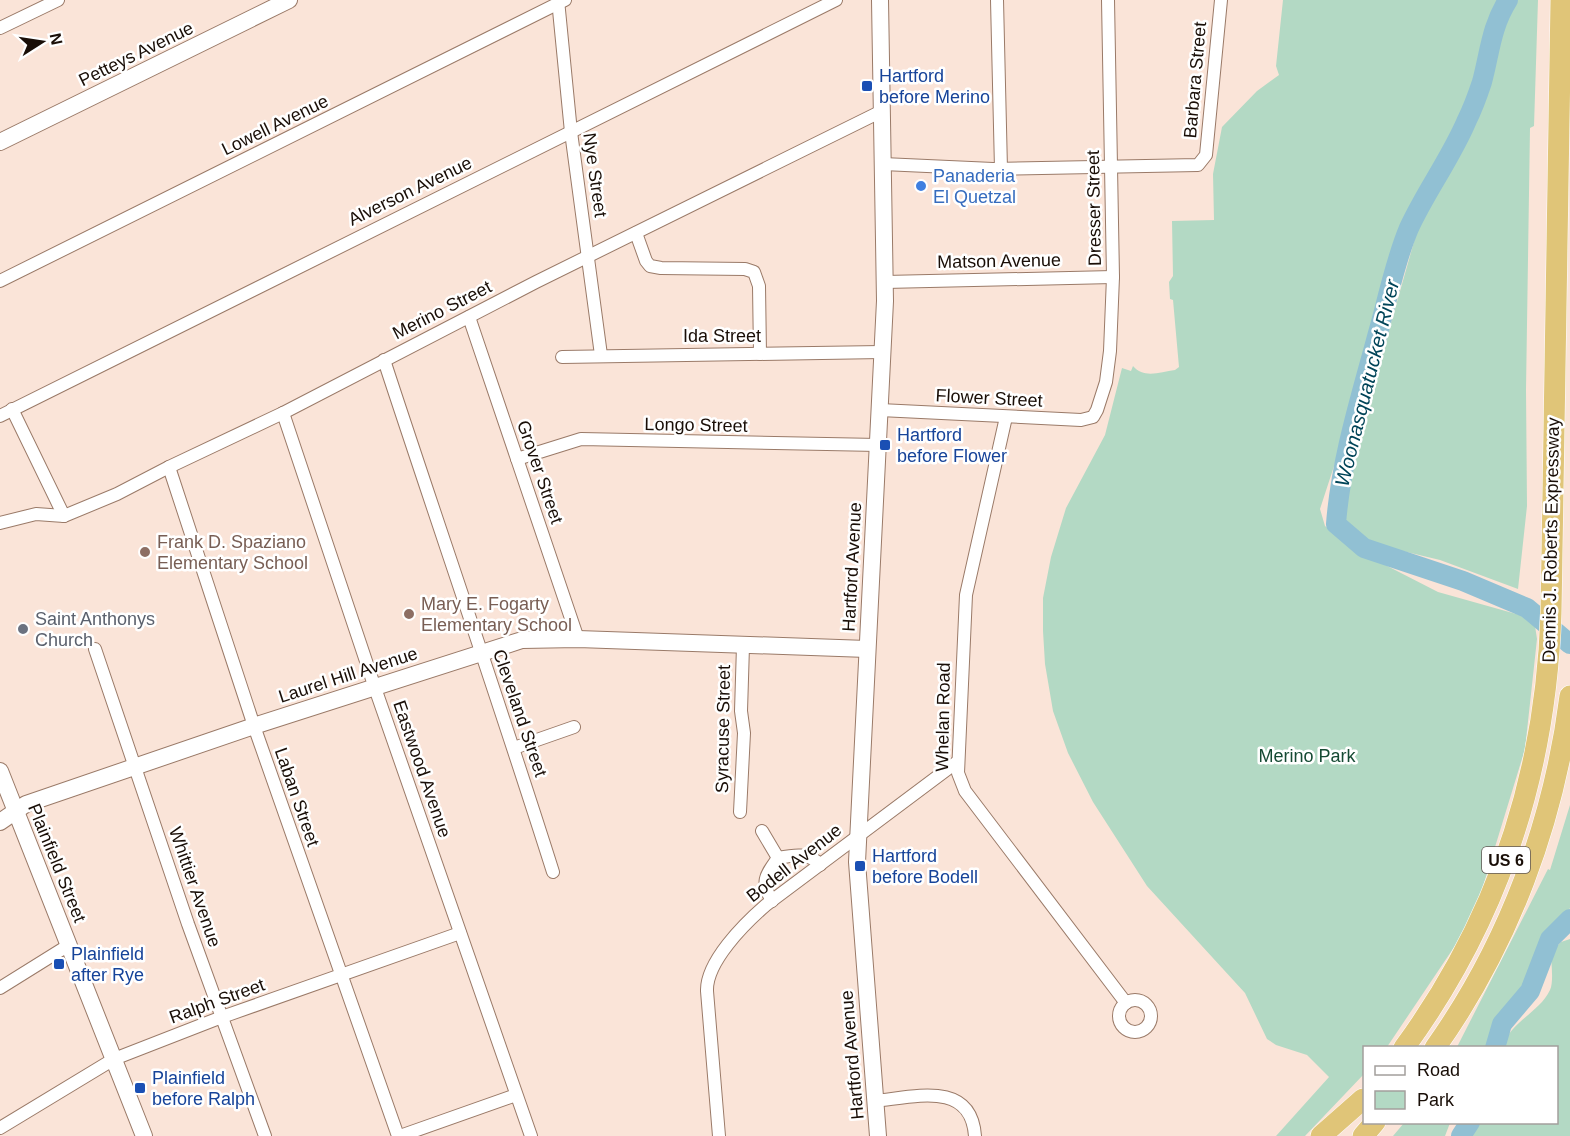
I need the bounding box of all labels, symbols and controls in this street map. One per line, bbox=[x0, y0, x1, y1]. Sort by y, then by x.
north arrow bbox=[12, 12, 72, 72]
street label: Petteys Avenue bbox=[76, 18, 196, 90]
street label: Barbara Street bbox=[1180, 21, 1210, 139]
text: N bbox=[47, 32, 66, 46]
place label: Hartford before Merino bbox=[879, 66, 990, 107]
marker: Hartford before Merino bbox=[860, 79, 874, 93]
street label: Lowell Avenue bbox=[219, 91, 331, 159]
street label: Nye Street bbox=[579, 131, 611, 219]
street label: Dresser Street bbox=[1083, 150, 1105, 266]
street label: Alverson Avenue bbox=[345, 152, 475, 230]
place label: Panaderia El Quetzal bbox=[933, 166, 1016, 207]
marker: Panaderia El Quetzal bbox=[914, 179, 928, 193]
street label: Matson Avenue bbox=[937, 250, 1061, 272]
water label: Woonasquatucket River bbox=[1331, 276, 1404, 489]
street label: Merino Street bbox=[389, 277, 495, 343]
street label: Ida Street bbox=[683, 326, 761, 346]
street label: Flower Street bbox=[935, 385, 1043, 411]
street label: Longo Street bbox=[644, 414, 748, 436]
street label: Dennis J. Roberts Expressway bbox=[1539, 417, 1563, 663]
street label: Grover Street bbox=[513, 418, 567, 526]
place label: Hartford before Flower bbox=[897, 425, 1007, 466]
marker: Hartford before Flower bbox=[878, 438, 892, 452]
street label: Hartford Avenue bbox=[839, 502, 865, 632]
place label: Frank D. Spaziano Elementary School bbox=[157, 532, 308, 573]
marker: Frank D. Spaziano Elementary School bbox=[138, 545, 152, 559]
place label: Mary E. Fogarty Elementary School bbox=[421, 594, 572, 635]
marker: Mary E. Fogarty Elementary School bbox=[402, 607, 416, 621]
place label: Saint Anthonys Church bbox=[35, 609, 155, 650]
marker: Saint Anthonys Church bbox=[16, 622, 30, 636]
street label: Laurel Hill Avenue bbox=[276, 643, 420, 707]
street label: Cleveland Street bbox=[489, 647, 551, 779]
street label: Whelan Road bbox=[932, 662, 954, 772]
street label: Syracuse Street bbox=[712, 665, 734, 793]
street label: Eastwood Avenue bbox=[389, 698, 455, 840]
street label: Laban Street bbox=[271, 745, 323, 849]
park label: Merino Park bbox=[1258, 746, 1357, 766]
street label: Plainfield Street bbox=[24, 801, 90, 925]
street label: Bodell Avenue bbox=[743, 820, 845, 906]
street label: Whittier Avenue bbox=[165, 824, 225, 950]
place label: Hartford before Bodell bbox=[872, 846, 978, 887]
road number: US 6 bbox=[1482, 847, 1530, 873]
marker: Hartford before Bodell bbox=[853, 859, 867, 873]
place label: Plainfield after Rye bbox=[71, 944, 144, 985]
marker: Plainfield after Rye bbox=[52, 957, 66, 971]
street label: Ralph Street bbox=[167, 974, 267, 1028]
street label: Hartford Avenue bbox=[836, 989, 868, 1121]
legend bbox=[1363, 1046, 1558, 1124]
text: Road bbox=[1417, 1060, 1460, 1080]
place label: Plainfield before Ralph bbox=[152, 1068, 255, 1109]
marker: Plainfield before Ralph bbox=[133, 1081, 147, 1095]
text: Park bbox=[1417, 1090, 1455, 1110]

